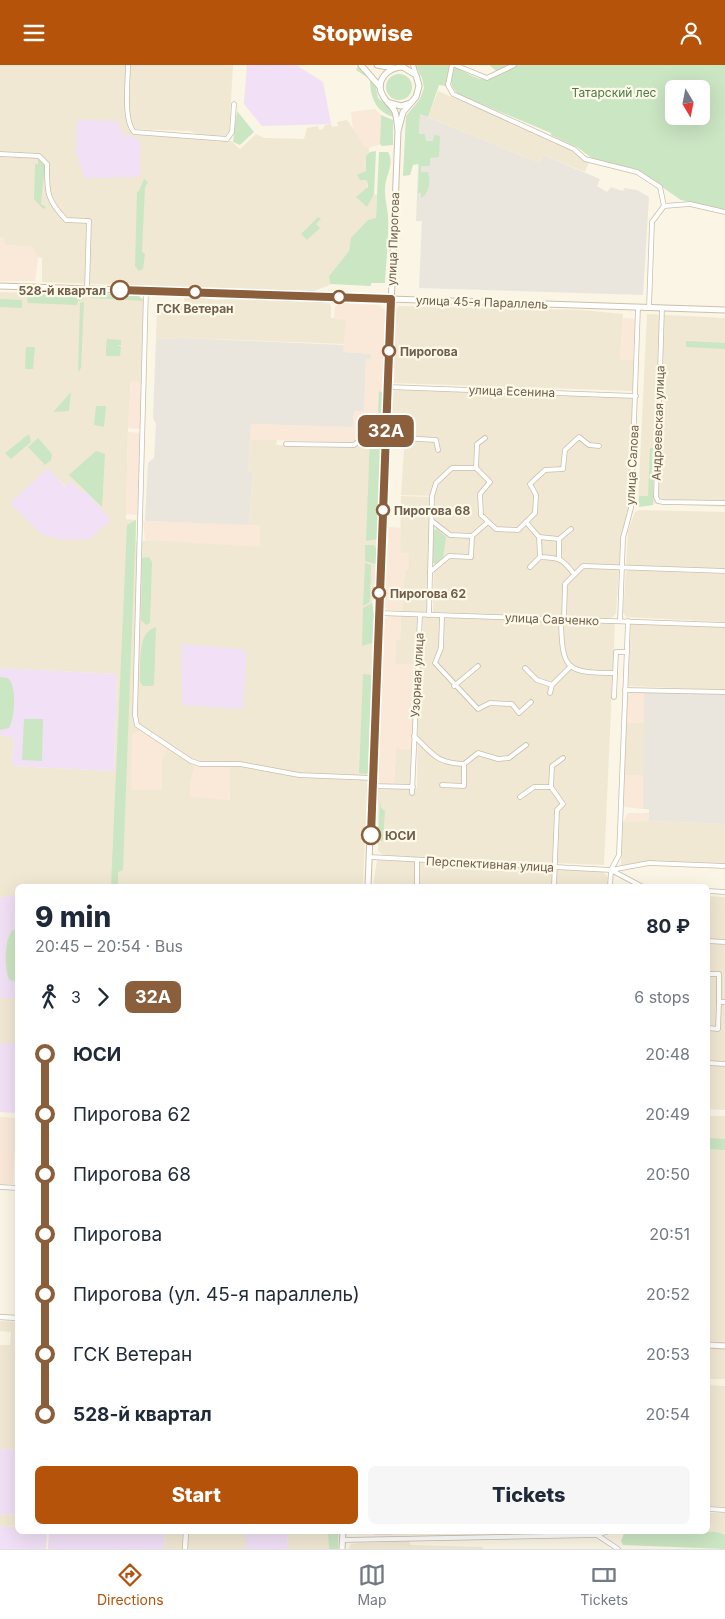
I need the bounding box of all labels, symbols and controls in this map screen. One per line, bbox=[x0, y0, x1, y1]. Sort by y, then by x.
icon: menu bbox=[20, 19, 48, 47]
icon: person bbox=[677, 19, 705, 47]
text: Stopwise bbox=[312, 20, 413, 46]
north arrow bbox=[665, 80, 710, 125]
map controls bbox=[665, 80, 710, 125]
park label: Татарский лес bbox=[572, 85, 657, 100]
street label: улица Пирогова bbox=[384, 192, 402, 286]
marker: 528-й квартал bbox=[110, 280, 130, 300]
place label: 528-й квартал bbox=[18, 283, 106, 298]
marker: ГСК Ветеран bbox=[188, 285, 202, 299]
unlabelled marker bbox=[332, 290, 346, 304]
street label: улица 45-я Параллель bbox=[416, 292, 549, 312]
place label: ГСК Ветеран bbox=[156, 301, 234, 316]
marker: Пирогова bbox=[382, 344, 396, 358]
place label: Пирогова bbox=[400, 344, 458, 359]
street label: Андреевская улица bbox=[648, 365, 668, 481]
street label: улица Есенина bbox=[468, 382, 556, 400]
line badge: 32A bbox=[357, 415, 415, 447]
text: 32A bbox=[368, 420, 404, 441]
street label: улица Салова bbox=[622, 424, 642, 506]
marker: Пирогова 68 bbox=[376, 503, 390, 517]
place label: Пирогова 68 bbox=[394, 503, 470, 518]
marker: Пирогова 62 bbox=[372, 586, 386, 600]
place label: Пирогова 62 bbox=[390, 586, 466, 601]
street label: улица Савченко bbox=[505, 610, 599, 628]
street label: Узорная улица bbox=[407, 632, 427, 718]
marker: ЮСИ bbox=[361, 825, 381, 845]
place label: ЮСИ bbox=[385, 828, 416, 843]
street label: Перспективная улица bbox=[426, 853, 554, 875]
text: 9 min bbox=[35, 900, 111, 934]
text: 80 ₽ bbox=[646, 915, 690, 938]
text: 20:45 – 20:54 · Bus bbox=[35, 936, 183, 956]
icon: walk bbox=[35, 983, 63, 1011]
icon: forward bbox=[89, 983, 117, 1011]
text: 32A bbox=[135, 986, 171, 1007]
text: 3 bbox=[71, 987, 81, 1007]
text: 6 stops bbox=[634, 987, 690, 1007]
text: ЮСИ bbox=[73, 1043, 121, 1066]
text: 20:48 bbox=[645, 1044, 690, 1064]
text: Пирогова 62 bbox=[73, 1103, 191, 1126]
text: 20:49 bbox=[645, 1104, 690, 1124]
text: Пирогова 68 bbox=[73, 1163, 191, 1186]
text: 20:50 bbox=[646, 1164, 690, 1184]
text: Пирогова bbox=[73, 1223, 162, 1246]
text: 20:51 bbox=[649, 1224, 690, 1244]
text: Пирогова (ул. 45-я параллель) bbox=[73, 1283, 360, 1306]
text: 20:52 bbox=[646, 1284, 690, 1304]
text: ГСК Ветеран bbox=[73, 1343, 192, 1366]
text: 20:53 bbox=[646, 1344, 690, 1364]
text: 528-й квартал bbox=[73, 1403, 212, 1426]
text: 20:54 bbox=[645, 1404, 690, 1424]
button: Start bbox=[35, 1466, 358, 1524]
button: Tickets bbox=[368, 1466, 690, 1524]
tab: Directions bbox=[97, 1561, 164, 1608]
tab: Map bbox=[357, 1561, 387, 1608]
tab: Tickets bbox=[580, 1561, 628, 1608]

